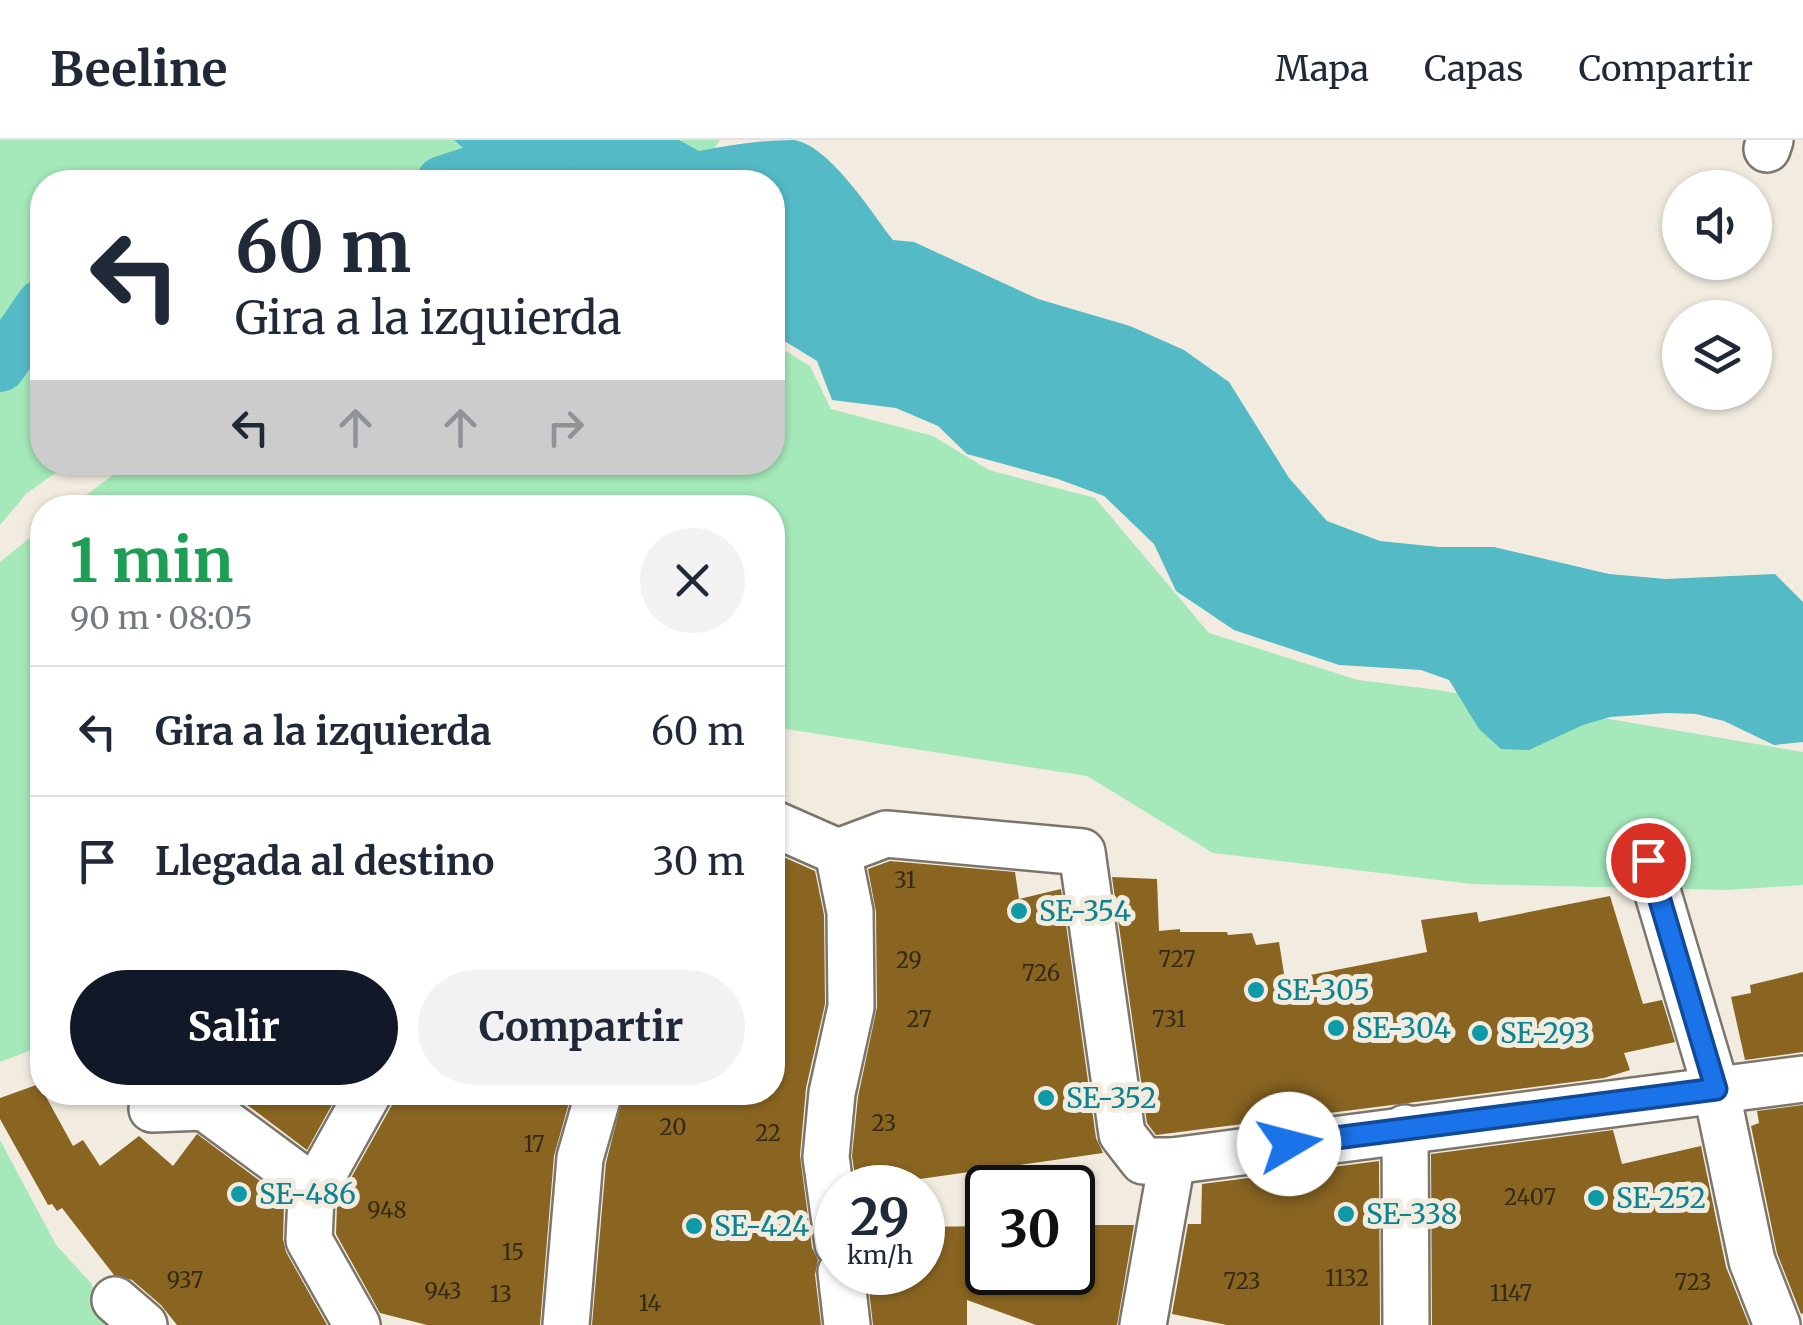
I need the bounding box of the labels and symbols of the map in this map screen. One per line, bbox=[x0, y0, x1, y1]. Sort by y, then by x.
pin bbox=[1606, 818, 1691, 903]
house number: 31 bbox=[894, 866, 916, 894]
place label: SE-354 bbox=[1039, 893, 1131, 929]
marker: SE-354 bbox=[1008, 900, 1030, 922]
house number: 727 bbox=[1158, 945, 1196, 973]
house number: 29 bbox=[896, 946, 922, 974]
house number: 726 bbox=[1022, 959, 1060, 987]
place label: SE-305 bbox=[1276, 972, 1370, 1008]
marker: SE-305 bbox=[1245, 979, 1267, 1001]
house number: 27 bbox=[907, 1005, 931, 1033]
house number: 731 bbox=[1152, 1005, 1186, 1033]
place label: SE-304 bbox=[1356, 1010, 1451, 1046]
place label: SE-293 bbox=[1500, 1015, 1590, 1051]
marker: SE-304 bbox=[1325, 1017, 1347, 1039]
marker: SE-293 bbox=[1469, 1022, 1491, 1044]
place label: SE-352 bbox=[1066, 1080, 1157, 1116]
marker: SE-352 bbox=[1035, 1087, 1057, 1109]
position arrow bbox=[1237, 1092, 1341, 1196]
house number: 23 bbox=[872, 1109, 896, 1137]
house number: 20 bbox=[660, 1113, 686, 1141]
house number: 22 bbox=[755, 1119, 781, 1147]
house number: 17 bbox=[523, 1130, 545, 1158]
speed limit sign: 30 bbox=[965, 1165, 1095, 1295]
place label: SE-486 bbox=[259, 1176, 356, 1212]
place label: SE-252 bbox=[1616, 1180, 1706, 1216]
marker: SE-486 bbox=[228, 1183, 250, 1205]
house number: 2407 bbox=[1504, 1183, 1556, 1211]
marker: SE-252 bbox=[1585, 1187, 1607, 1209]
house number: 948 bbox=[367, 1196, 407, 1224]
place label: SE-338 bbox=[1366, 1196, 1458, 1232]
marker: SE-338 bbox=[1335, 1203, 1357, 1225]
place label: SE-424 bbox=[714, 1208, 809, 1244]
marker: SE-424 bbox=[683, 1215, 705, 1237]
house number: 15 bbox=[502, 1238, 524, 1266]
house number: 1132 bbox=[1325, 1264, 1369, 1292]
house number: 937 bbox=[167, 1266, 203, 1294]
house number: 723 bbox=[1223, 1267, 1261, 1295]
house number: 723 bbox=[1674, 1268, 1712, 1296]
house number: 943 bbox=[424, 1277, 462, 1305]
house number: 1147 bbox=[1490, 1279, 1532, 1307]
house number: 13 bbox=[490, 1280, 512, 1308]
house number: 14 bbox=[639, 1289, 662, 1317]

